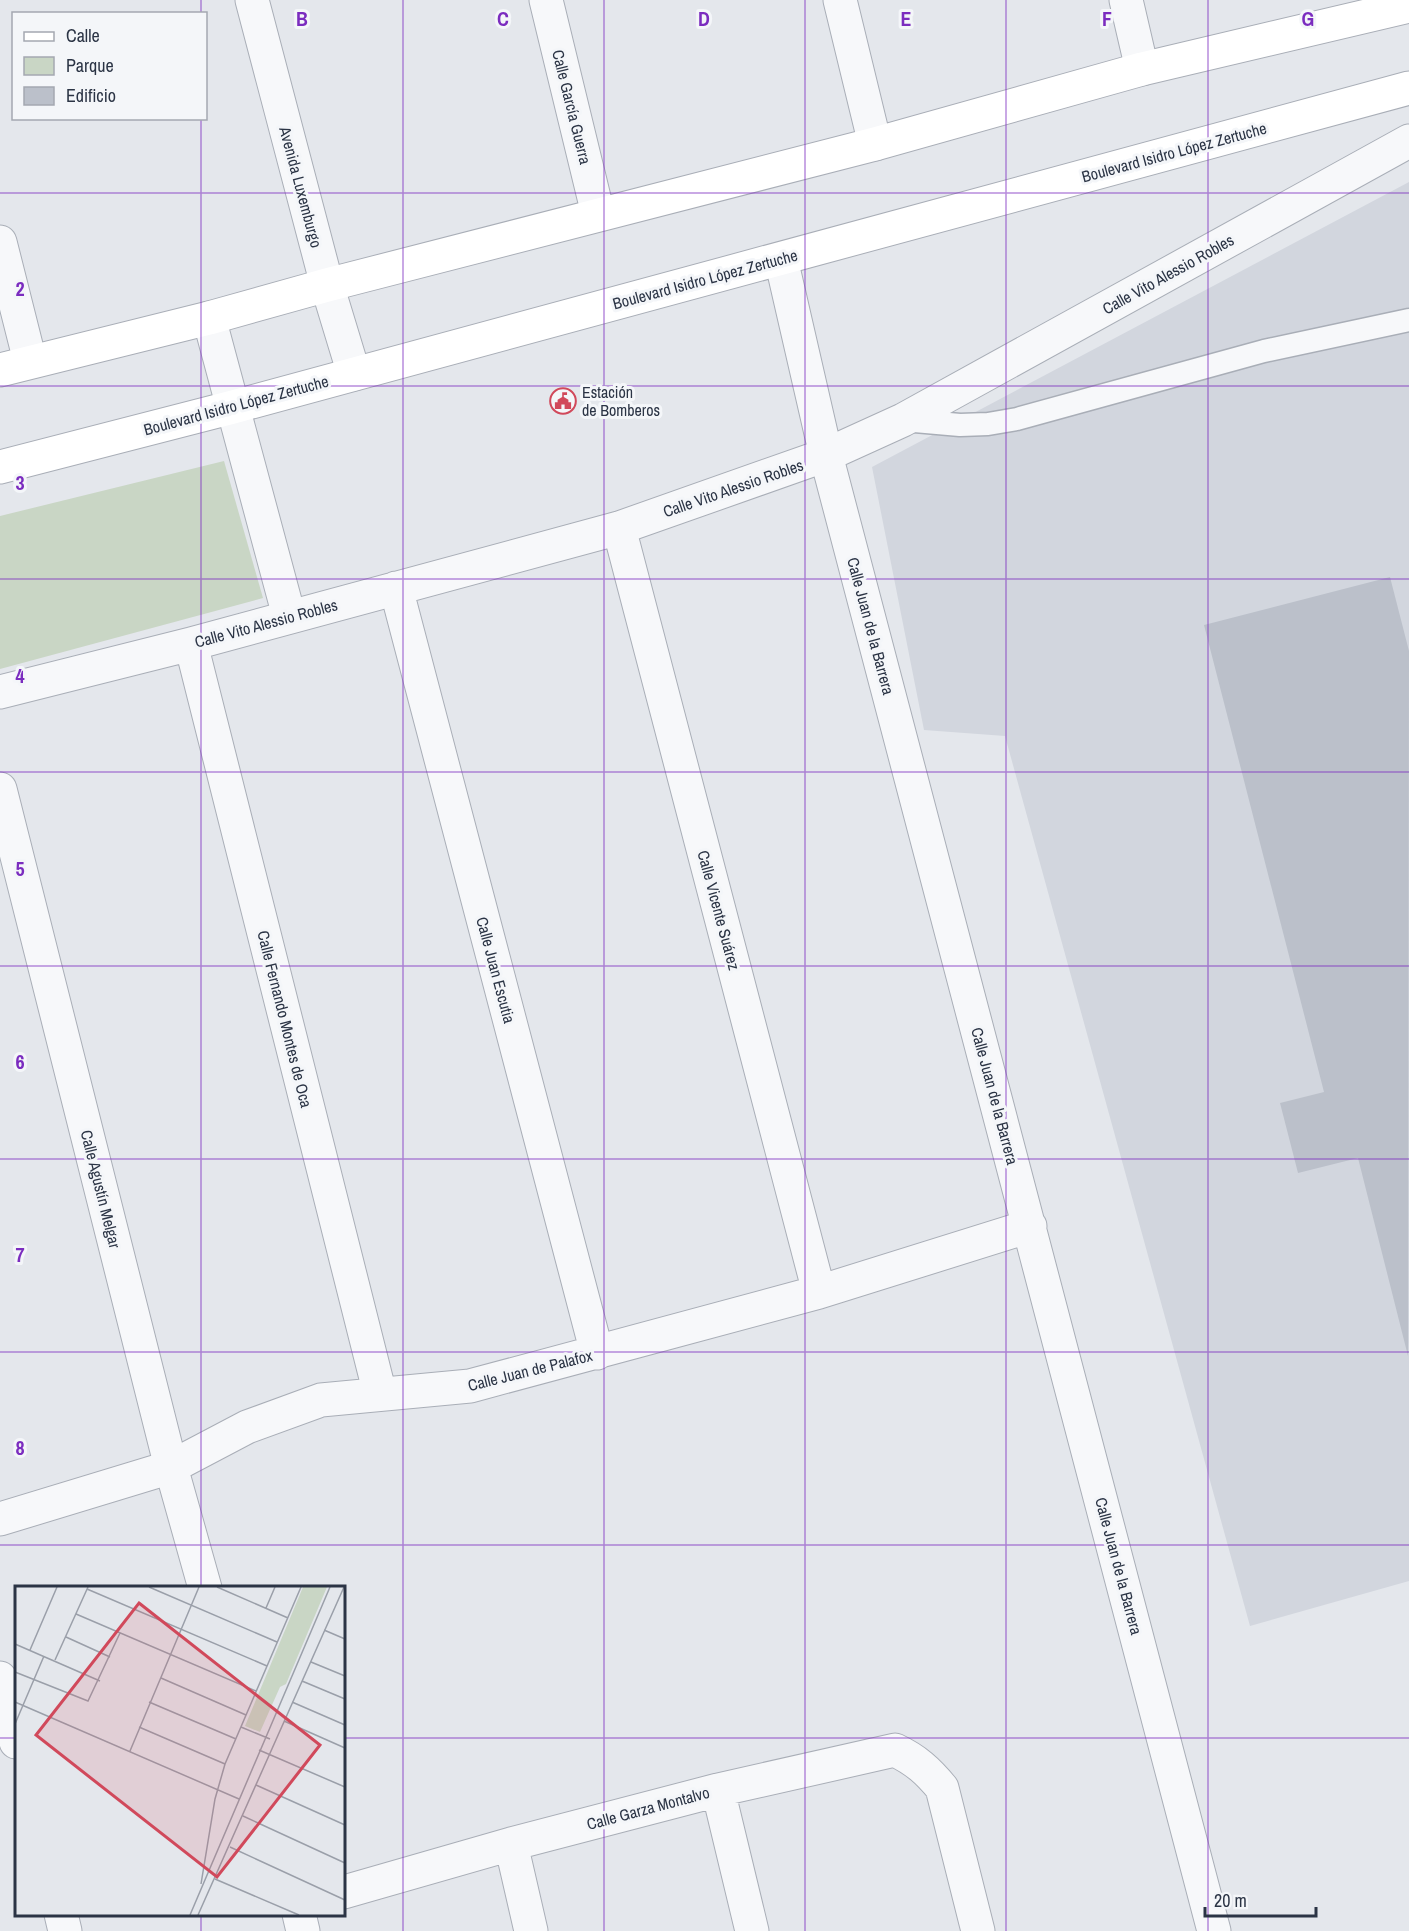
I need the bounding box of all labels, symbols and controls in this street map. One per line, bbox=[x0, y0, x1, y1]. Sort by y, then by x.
text: B bbox=[296, 5, 308, 32]
text: C bbox=[497, 5, 509, 32]
text: D bbox=[698, 5, 710, 32]
text: E bbox=[901, 5, 912, 32]
text: F bbox=[1102, 5, 1112, 32]
text: G bbox=[1302, 5, 1314, 32]
legend bbox=[12, 12, 207, 120]
text: Calle bbox=[66, 23, 100, 48]
street label: Calle García Guerra bbox=[547, 47, 597, 167]
text: Parque bbox=[66, 53, 114, 78]
text: Edificio bbox=[66, 83, 116, 108]
street label: Boulevard Isidro López Zertuche bbox=[1079, 117, 1269, 187]
street label: Avenida Luxemburgo bbox=[274, 123, 328, 250]
street label: Calle Vito Alessio Robles bbox=[1098, 229, 1238, 319]
street label: Boulevard Isidro López Zertuche bbox=[610, 244, 800, 314]
text: 2 bbox=[15, 275, 25, 302]
street label: Boulevard Isidro López Zertuche bbox=[141, 370, 331, 440]
place label: Estación de Bomberos bbox=[582, 381, 660, 421]
public building icon: Estación de Bomberos bbox=[548, 386, 578, 416]
street label: Calle Vito Alessio Robles bbox=[660, 454, 806, 522]
text: 3 bbox=[15, 469, 25, 496]
street label: Calle Juan de la Barrera bbox=[842, 555, 900, 698]
street label: Calle Vito Alessio Robles bbox=[192, 593, 340, 653]
text: 4 bbox=[15, 662, 25, 689]
street label: Calle Vicente Suárez bbox=[692, 848, 746, 973]
text: 5 bbox=[15, 855, 25, 882]
street label: Calle Juan Escutia bbox=[471, 914, 521, 1026]
street label: Calle Fernando Montes de Oca bbox=[252, 928, 318, 1110]
street label: Calle Juan de la Barrera bbox=[966, 1025, 1024, 1168]
text: 6 bbox=[15, 1048, 25, 1075]
street label: Calle Agustín Melgar bbox=[76, 1128, 126, 1251]
text: 7 bbox=[15, 1241, 25, 1268]
street label: Calle Juan de Palafox bbox=[465, 1344, 595, 1396]
text: 8 bbox=[15, 1434, 25, 1461]
street label: Calle Juan de la Barrera bbox=[1090, 1495, 1148, 1638]
inset map bbox=[15, 1586, 345, 1916]
street label: Calle Garza Montalvo bbox=[584, 1781, 712, 1835]
scale bar bbox=[1205, 1880, 1316, 1918]
text: 20 m bbox=[1214, 1888, 1247, 1913]

